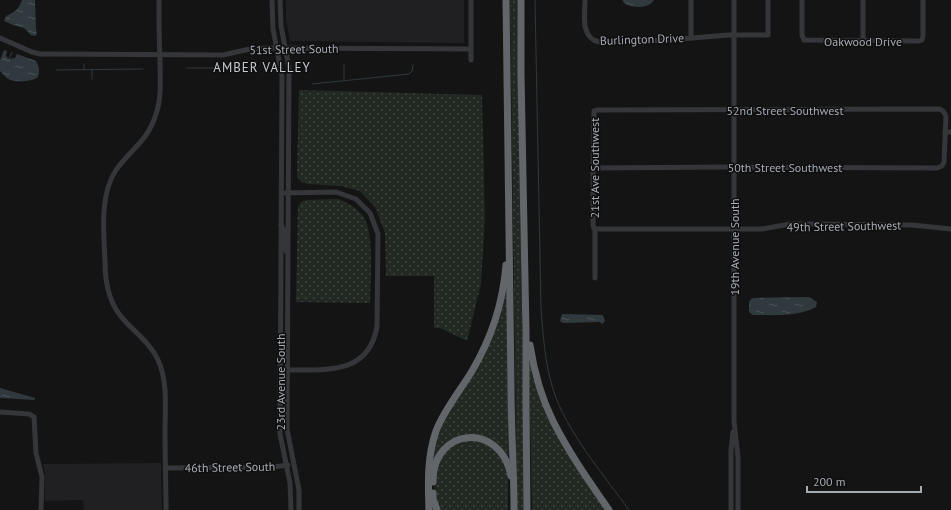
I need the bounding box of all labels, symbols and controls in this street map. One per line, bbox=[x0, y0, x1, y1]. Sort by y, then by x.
street label: Burlington Drive bbox=[600, 30, 684, 48]
street label: Oakwood Drive bbox=[824, 34, 902, 49]
street label: 51st Street South bbox=[249, 41, 339, 57]
district label: AMBER VALLEY bbox=[213, 59, 311, 76]
street label: 52nd Street Southwest bbox=[727, 103, 843, 118]
street label: 21st Ave Southwest bbox=[587, 118, 602, 218]
street label: 50th Street Southwest bbox=[728, 160, 842, 175]
street label: 19th Avenue South bbox=[727, 198, 742, 296]
street label: 49th Street Southwest bbox=[787, 218, 901, 234]
street label: 23rd Avenue South bbox=[273, 333, 288, 431]
street label: 46th Street South bbox=[185, 459, 275, 475]
scale bar bbox=[807, 468, 921, 494]
text: 200 m bbox=[813, 474, 846, 489]

